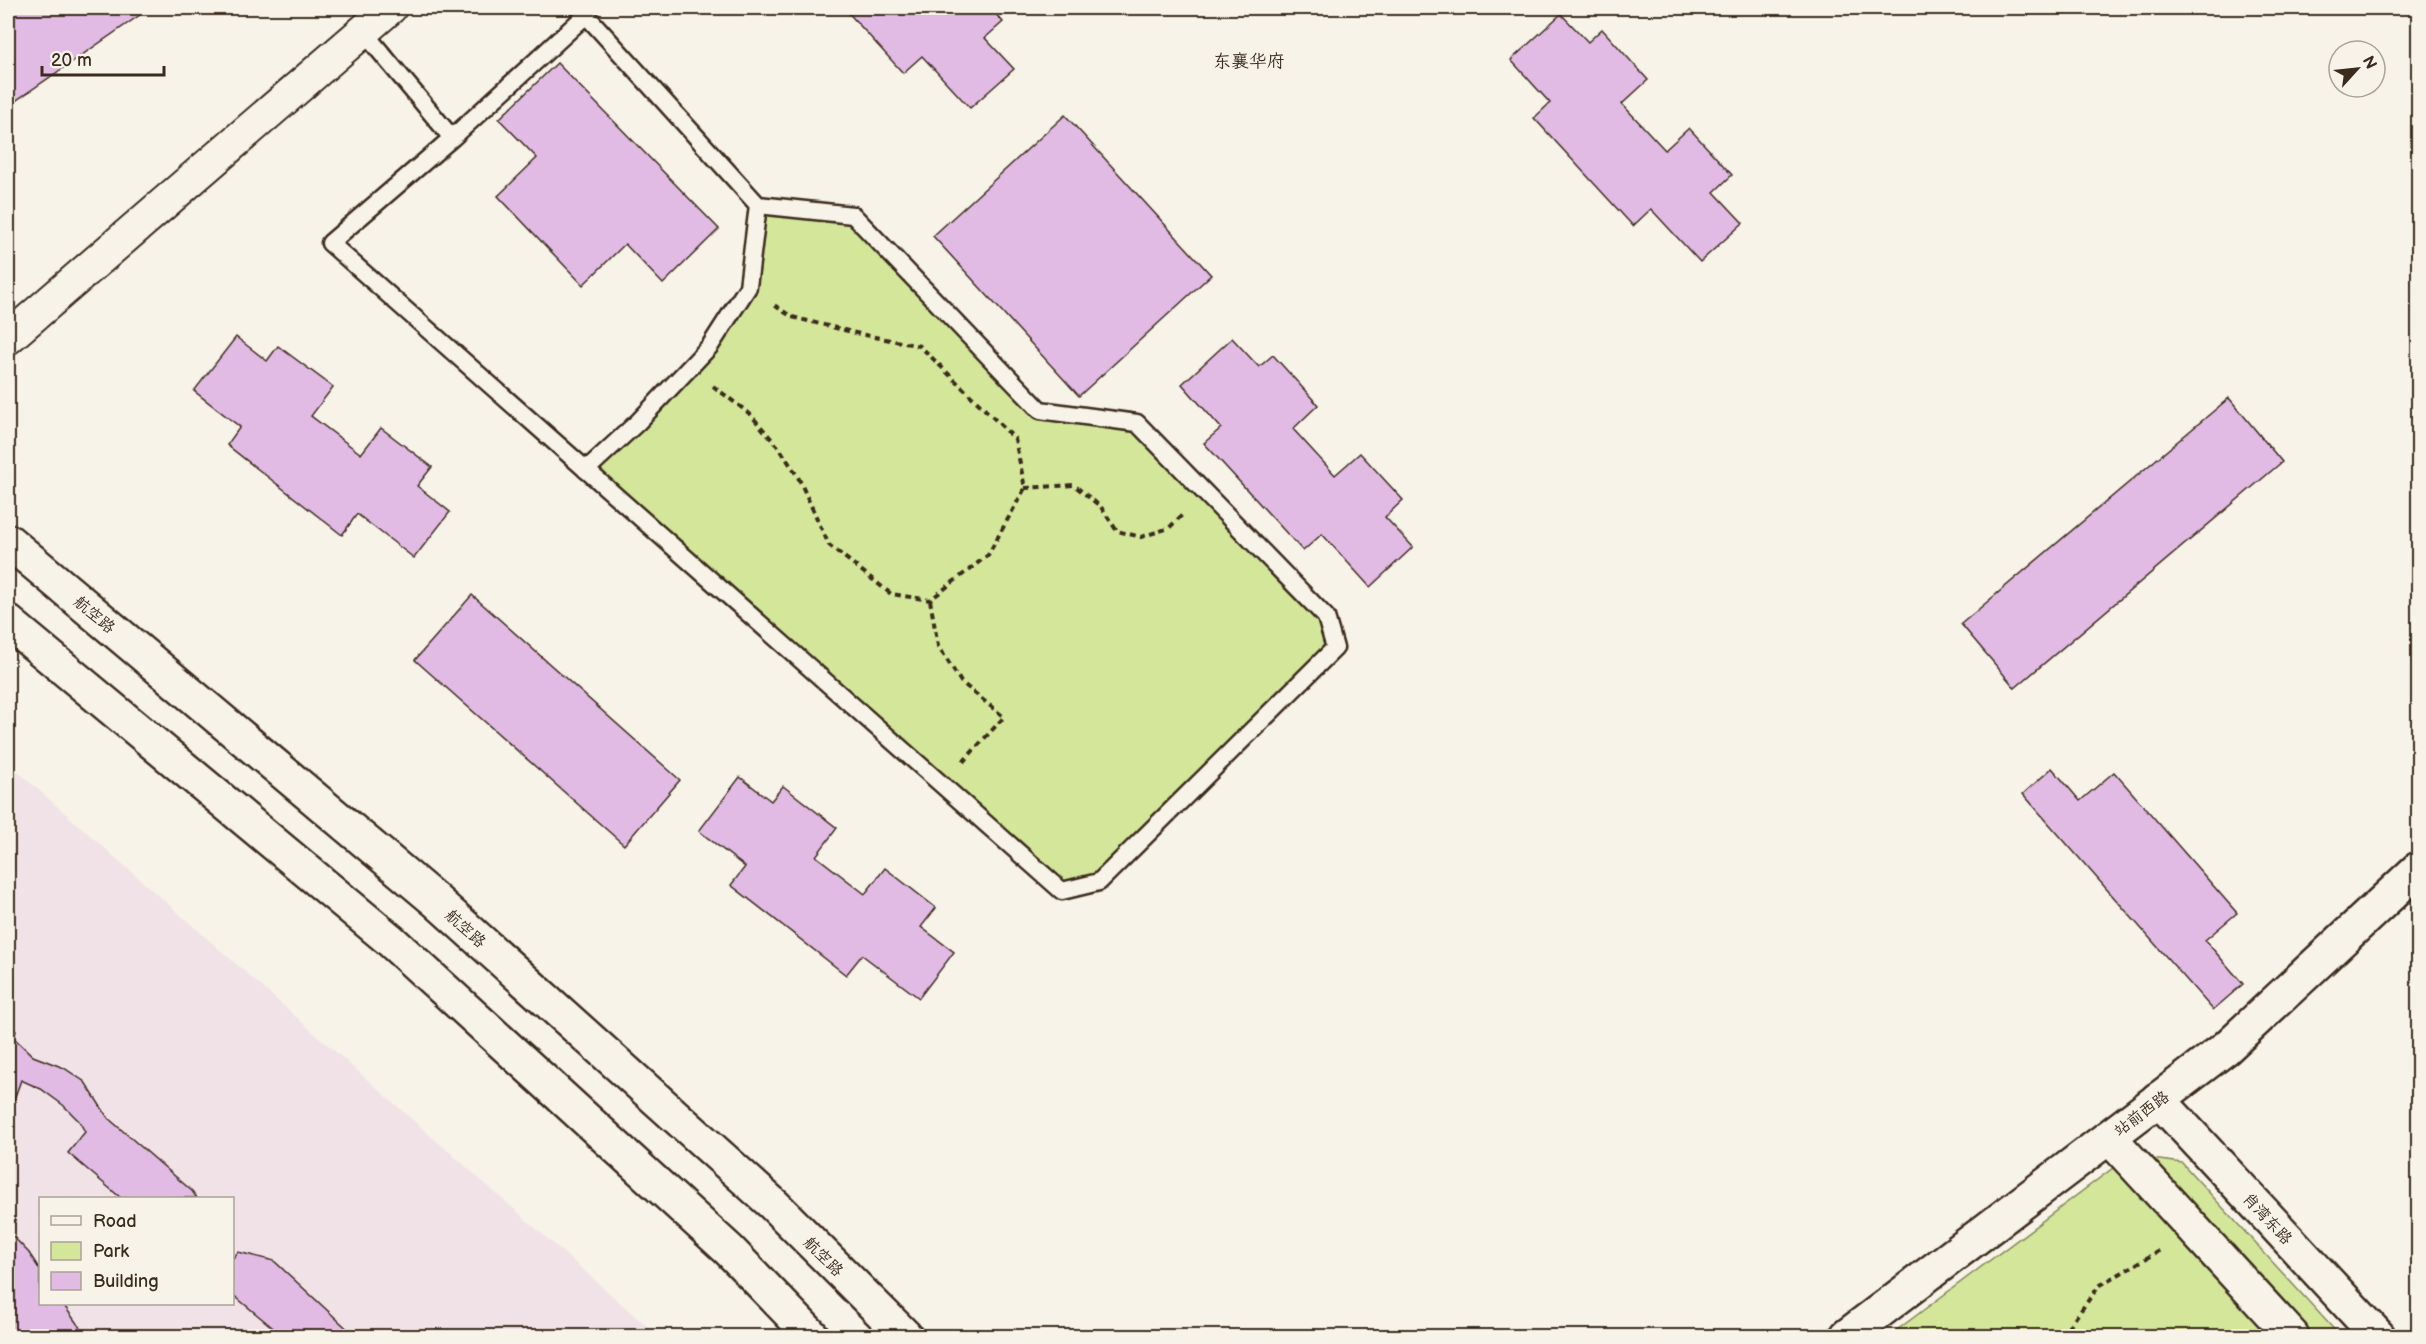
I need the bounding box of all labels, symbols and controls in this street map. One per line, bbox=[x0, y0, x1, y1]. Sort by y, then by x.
scale bar bbox=[42, 39, 164, 77]
north arrow bbox=[2327, 39, 2387, 99]
text: 20 m bbox=[51, 50, 92, 71]
district label: 东襄华府 bbox=[1213, 51, 1285, 72]
text: N bbox=[2358, 53, 2380, 73]
street label: 航空路 bbox=[70, 592, 119, 638]
street label: 航空路 bbox=[441, 906, 489, 952]
street label: 站前西路 bbox=[2111, 1087, 2173, 1141]
street label: 肖湾东路 bbox=[2238, 1189, 2296, 1249]
legend bbox=[39, 1197, 234, 1305]
text: Road bbox=[93, 1211, 137, 1232]
street label: 航空路 bbox=[799, 1233, 847, 1281]
text: Park bbox=[93, 1241, 129, 1262]
text: Building bbox=[93, 1271, 159, 1292]

